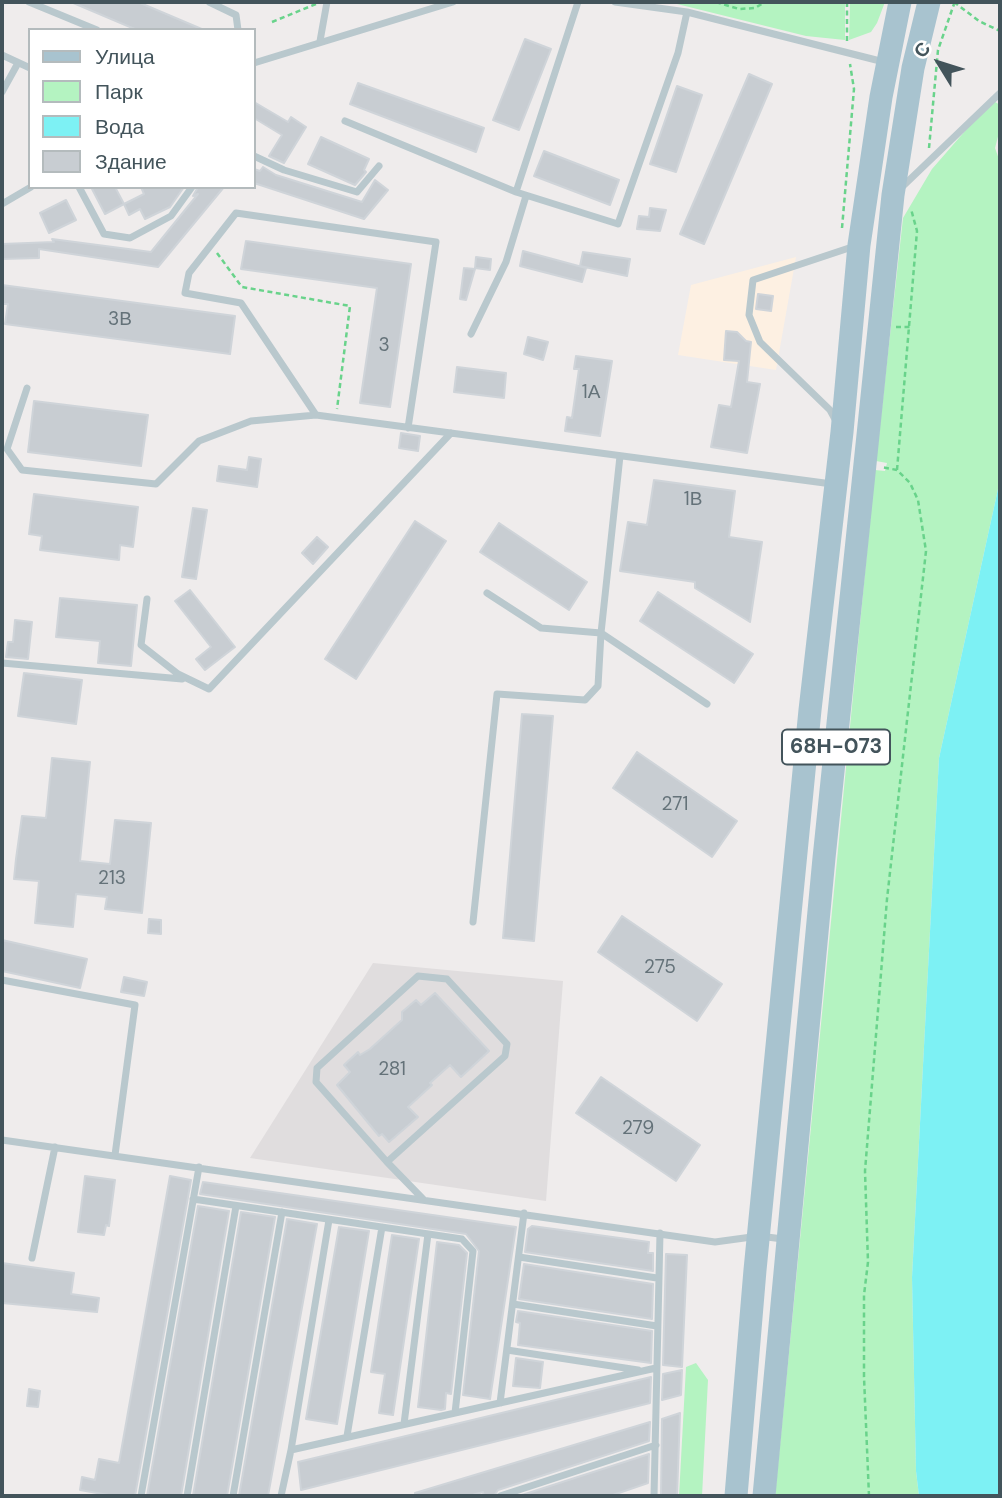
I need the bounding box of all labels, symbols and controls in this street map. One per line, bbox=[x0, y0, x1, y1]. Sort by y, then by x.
legend bbox=[28, 28, 256, 189]
north arrow bbox=[904, 28, 974, 98]
text: С bbox=[908, 37, 936, 63]
text: Улица bbox=[95, 43, 155, 71]
text: Парк bbox=[95, 78, 143, 106]
text: Вода bbox=[95, 113, 144, 141]
text: Здание bbox=[95, 148, 167, 176]
house number: 3В bbox=[108, 309, 132, 331]
house number: 3 bbox=[378, 335, 390, 357]
house number: 1А bbox=[582, 382, 600, 404]
house number: 1В bbox=[684, 489, 702, 511]
road number: 68Н-073 bbox=[782, 730, 890, 764]
house number: 271 bbox=[662, 794, 688, 816]
house number: 213 bbox=[98, 868, 126, 890]
house number: 275 bbox=[644, 957, 676, 979]
house number: 281 bbox=[378, 1059, 406, 1081]
house number: 279 bbox=[622, 1118, 654, 1140]

